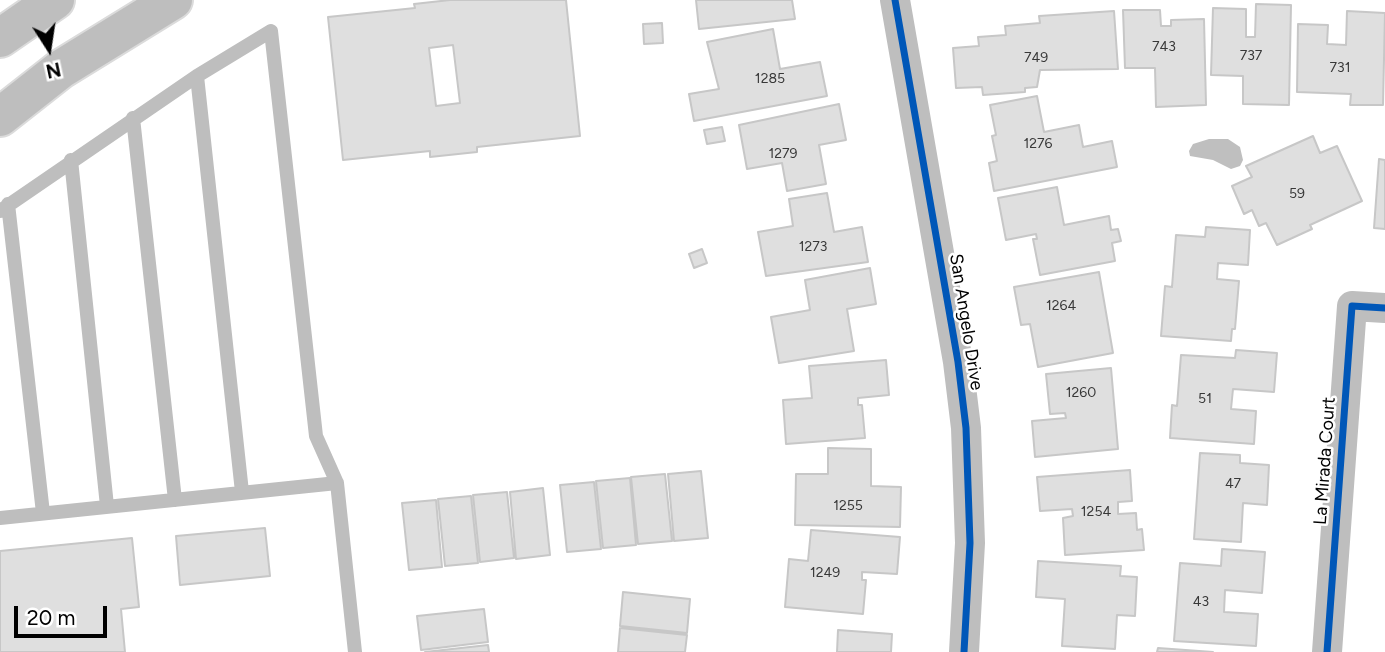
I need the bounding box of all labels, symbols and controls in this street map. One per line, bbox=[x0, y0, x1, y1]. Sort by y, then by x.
north arrow bbox=[14, 14, 84, 84]
house number: 743 bbox=[1152, 39, 1176, 55]
house number: 737 bbox=[1240, 48, 1262, 64]
house number: 749 bbox=[1024, 50, 1048, 66]
text: N bbox=[44, 57, 63, 83]
house number: 731 bbox=[1330, 60, 1350, 76]
house number: 1285 bbox=[755, 71, 785, 87]
house number: 1276 bbox=[1023, 136, 1053, 152]
house number: 1279 bbox=[768, 146, 798, 162]
house number: 59 bbox=[1289, 186, 1305, 202]
house number: 1273 bbox=[799, 239, 827, 255]
street label: San Angelo Drive bbox=[945, 252, 987, 392]
house number: 1264 bbox=[1046, 298, 1076, 314]
house number: 1260 bbox=[1066, 385, 1096, 401]
house number: 51 bbox=[1198, 391, 1212, 407]
street label: La Mirada Court bbox=[1310, 396, 1340, 526]
house number: 47 bbox=[1225, 476, 1241, 492]
house number: 1255 bbox=[833, 498, 863, 514]
house number: 1254 bbox=[1081, 504, 1111, 520]
house number: 1249 bbox=[810, 565, 840, 581]
scale bar bbox=[18, 592, 110, 636]
house number: 43 bbox=[1193, 594, 1209, 610]
text: 20 m bbox=[27, 605, 75, 630]

